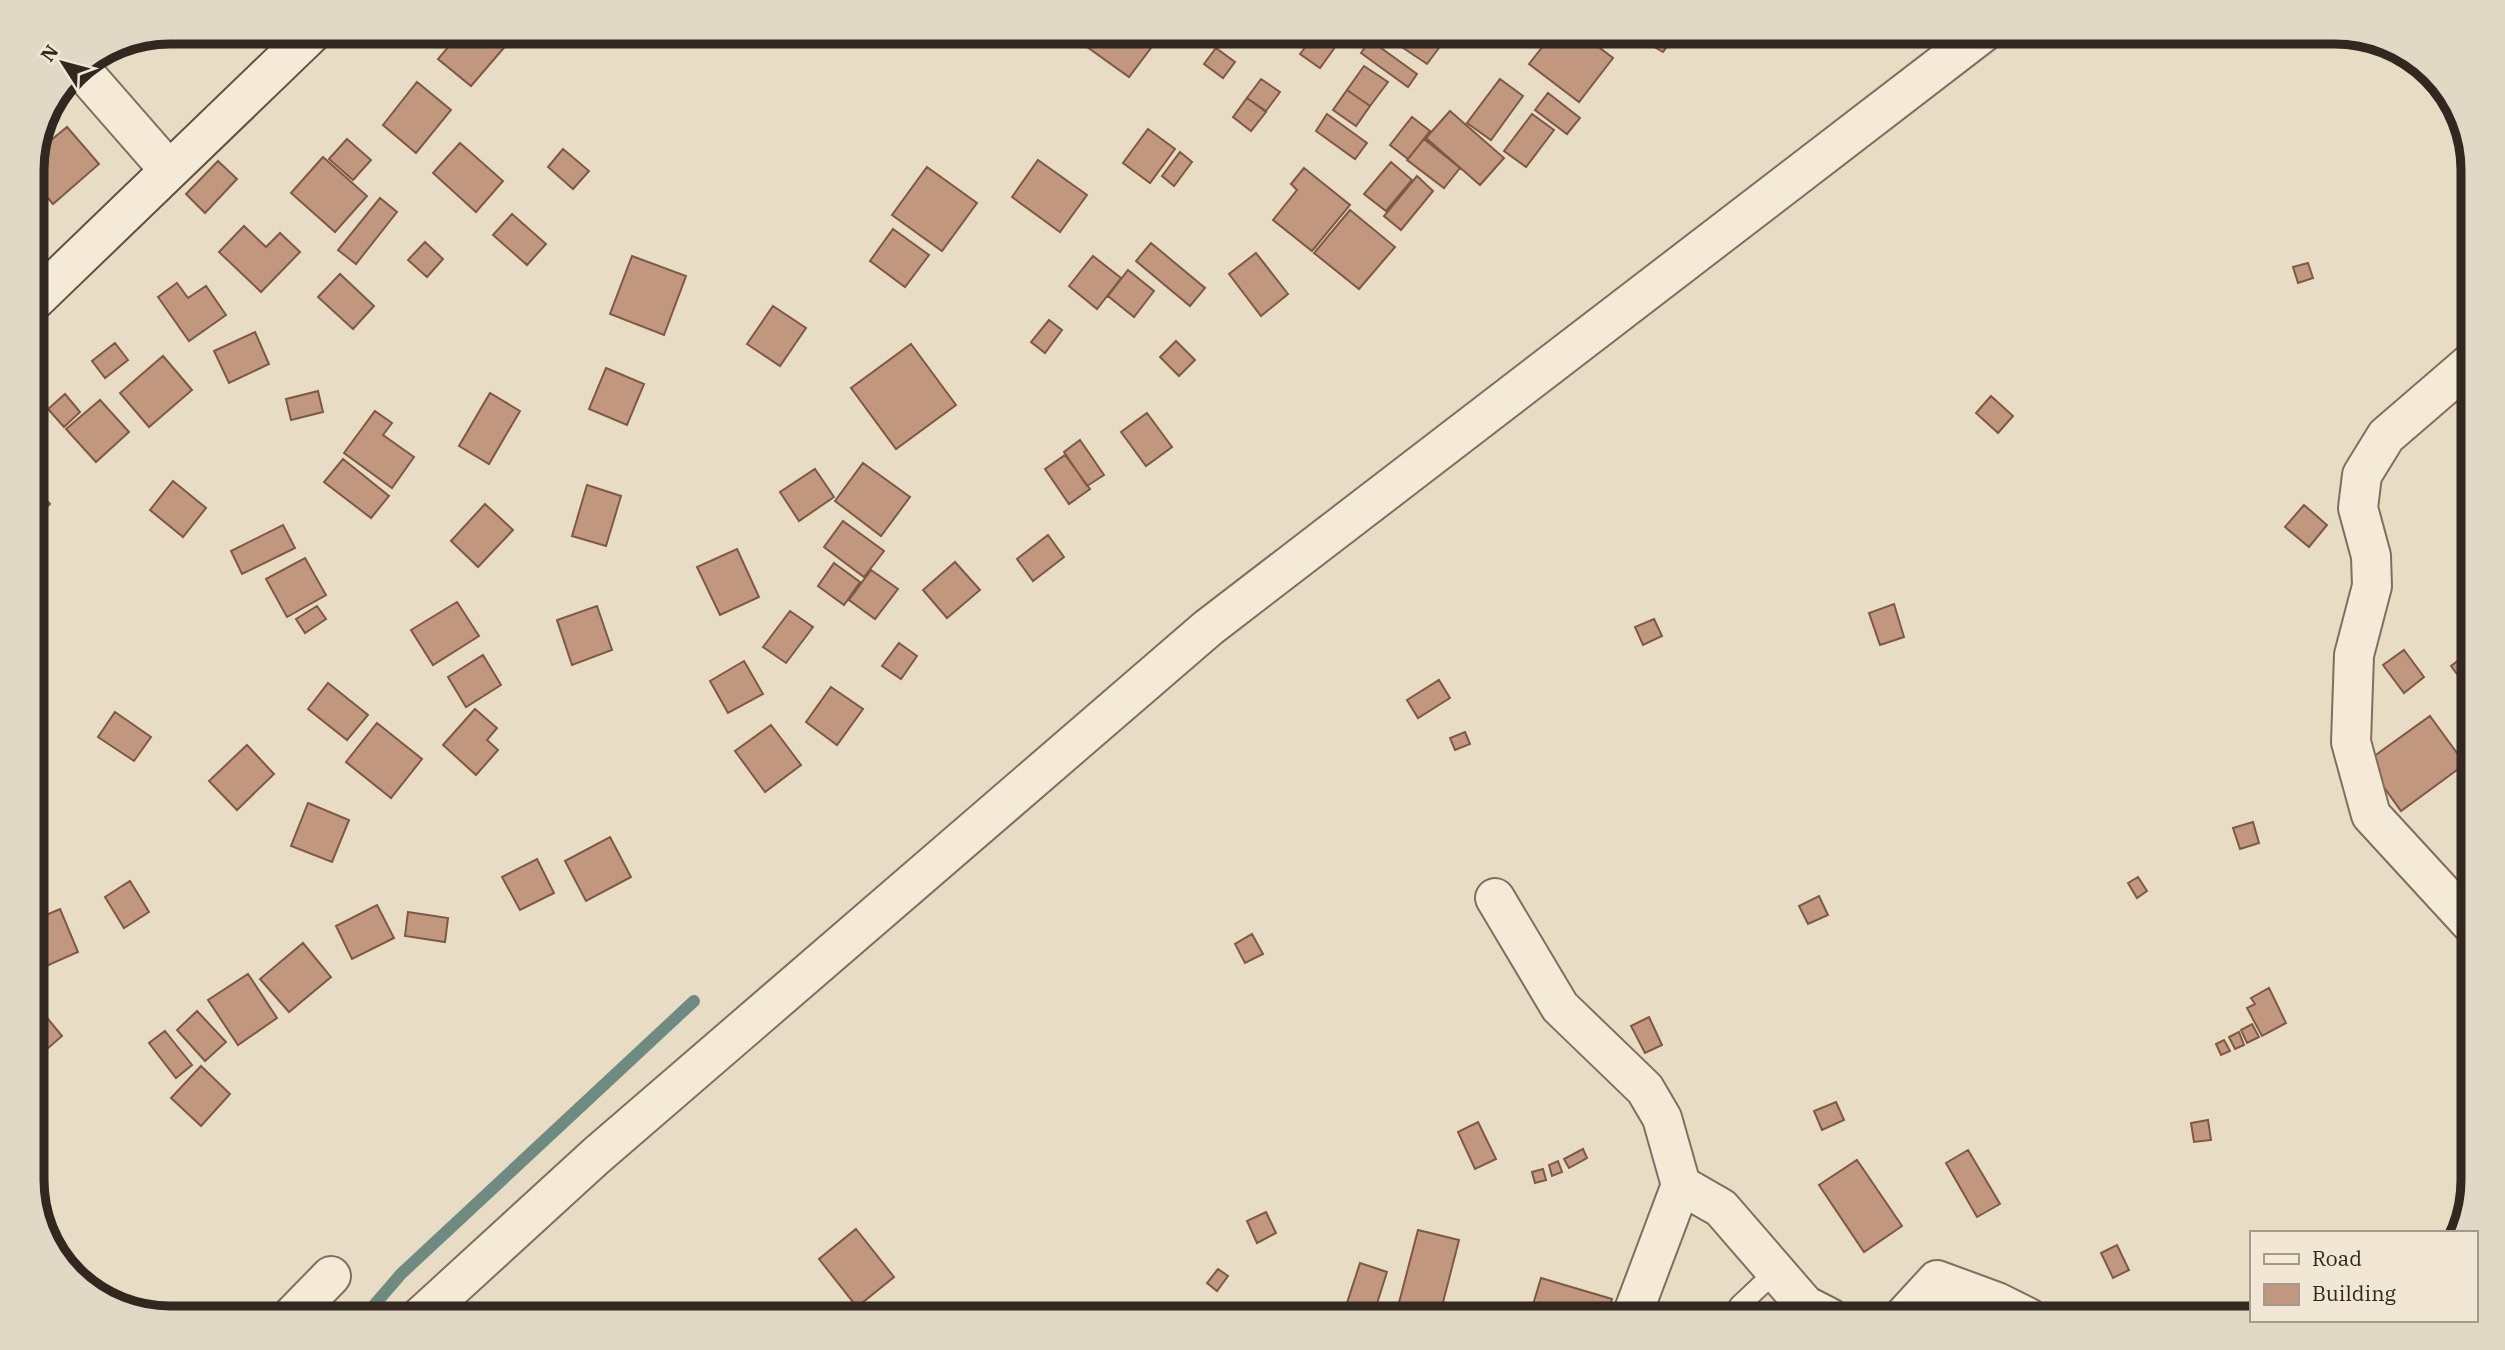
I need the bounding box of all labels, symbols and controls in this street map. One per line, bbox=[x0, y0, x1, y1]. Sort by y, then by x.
north arrow bbox=[28, 28, 98, 98]
text: N bbox=[35, 40, 63, 66]
legend bbox=[2250, 1231, 2477, 1322]
text: Road bbox=[2312, 1244, 2362, 1272]
text: Building bbox=[2312, 1279, 2397, 1307]

